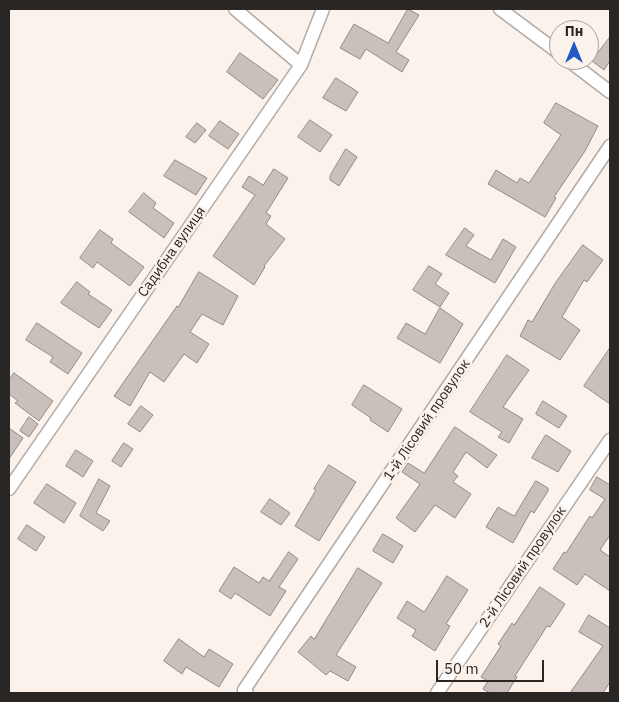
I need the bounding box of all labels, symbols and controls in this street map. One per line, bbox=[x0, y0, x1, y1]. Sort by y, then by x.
north arrow bbox=[549, 20, 599, 70]
text: Пн bbox=[565, 22, 583, 40]
street label: Садибна вулиця bbox=[135, 204, 209, 300]
street label: 1-й Лісовий провулок bbox=[380, 356, 474, 484]
street label: 2-й Лісовий провулок bbox=[476, 503, 570, 631]
scale bar bbox=[439, 650, 546, 682]
text: 50 m bbox=[444, 659, 479, 678]

